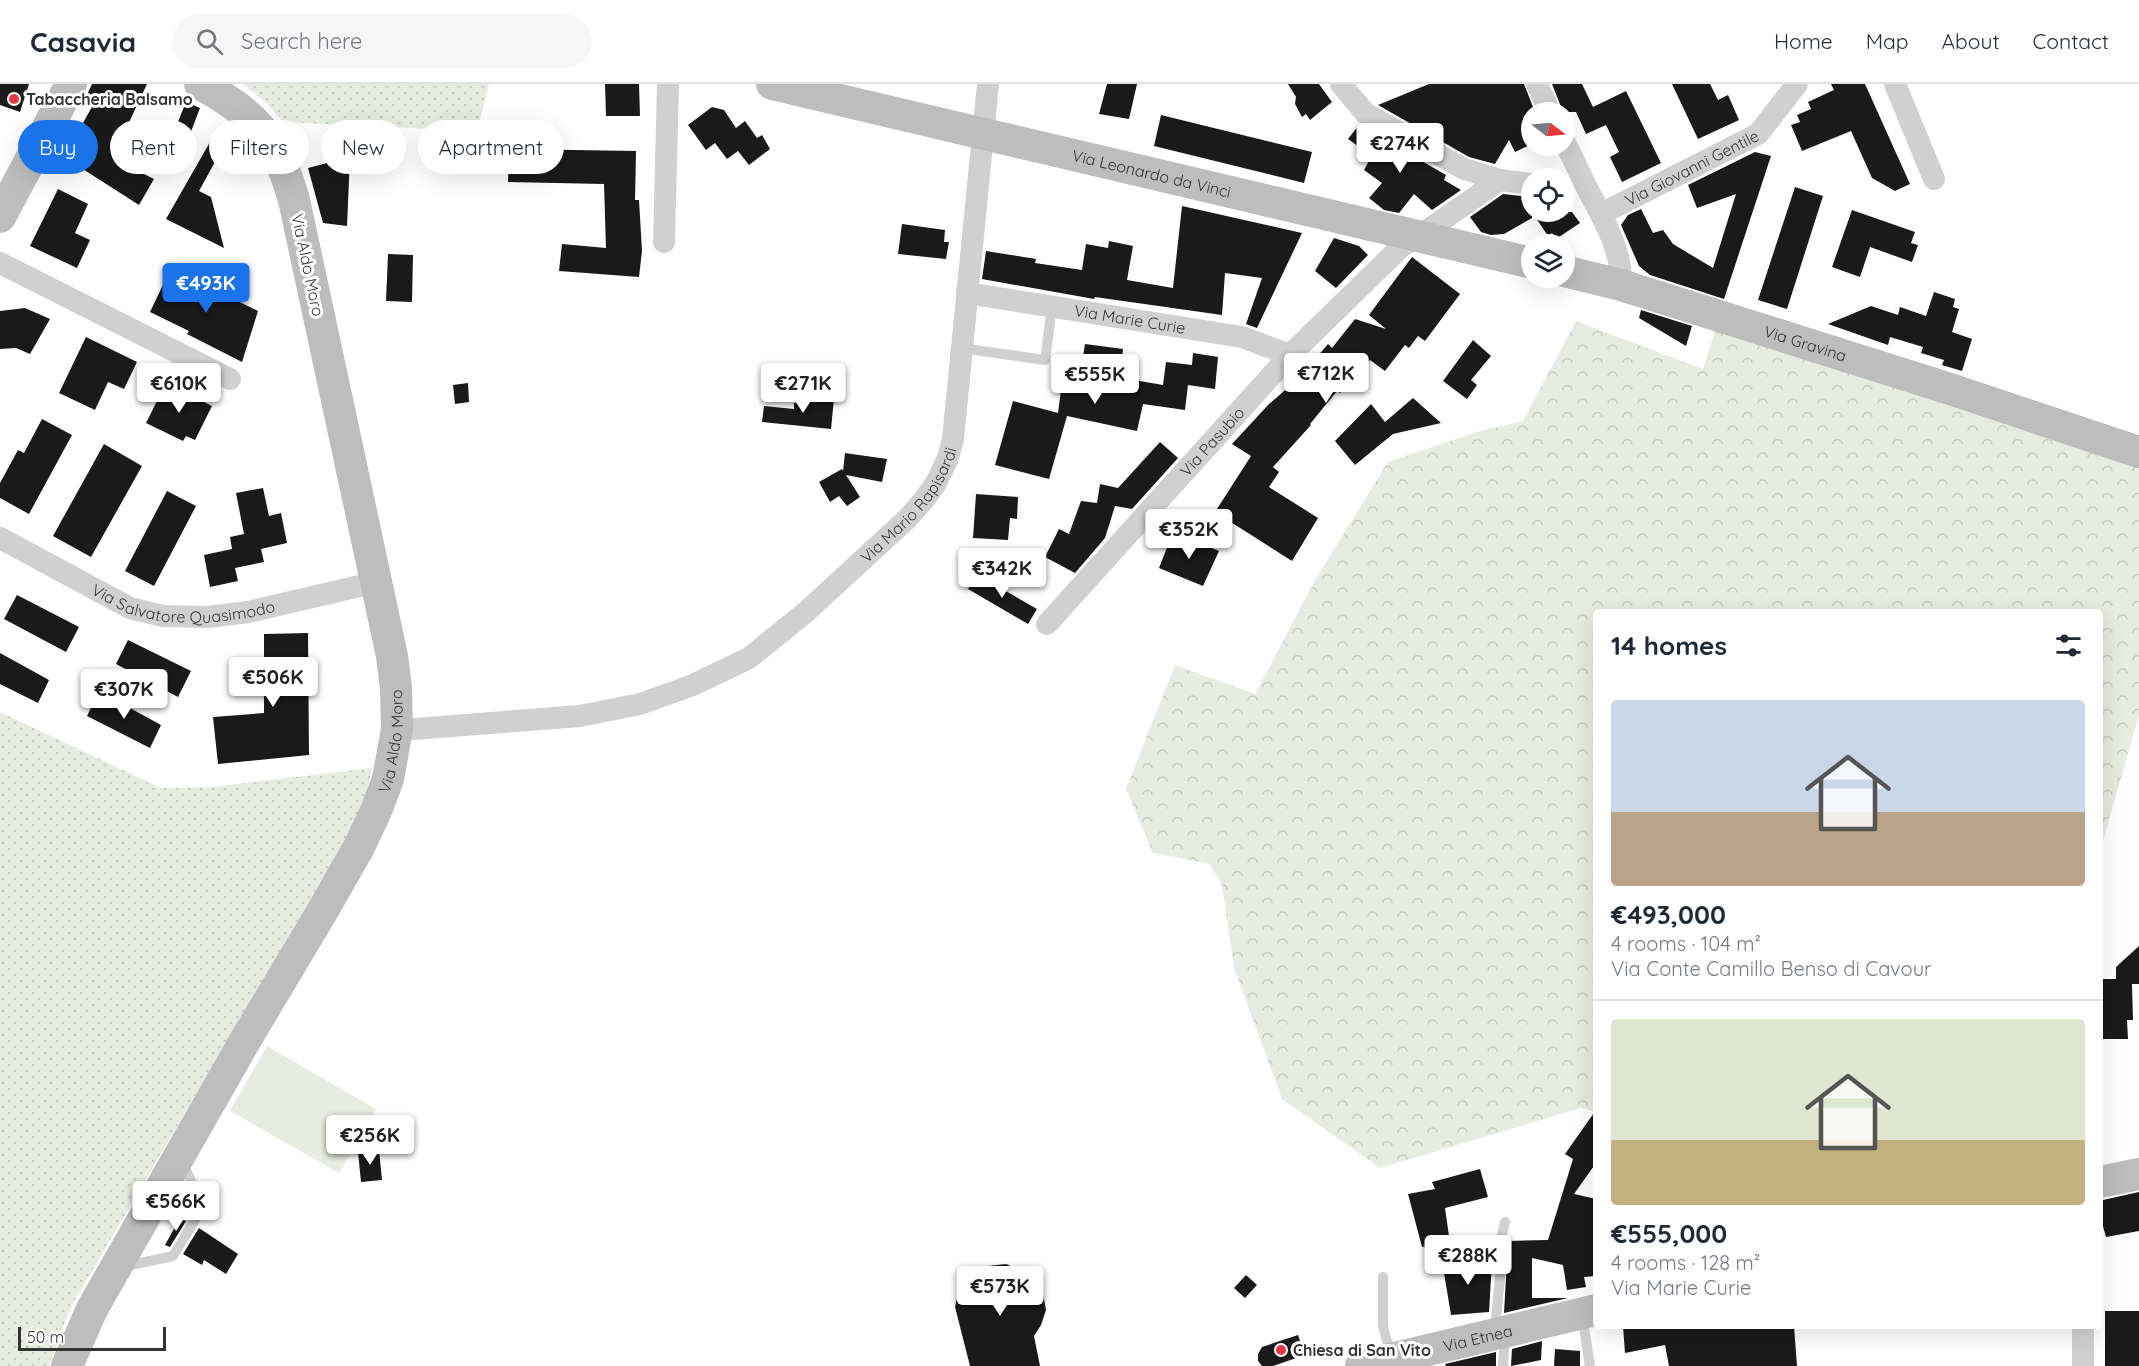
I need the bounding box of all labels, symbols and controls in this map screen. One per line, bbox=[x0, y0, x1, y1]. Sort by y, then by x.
search box bbox=[172, 14, 592, 68]
text: Casavia bbox=[30, 24, 136, 59]
icon: search bbox=[193, 25, 226, 58]
text: Search here bbox=[241, 27, 363, 55]
text: Home bbox=[1774, 28, 1833, 54]
text: Map bbox=[1866, 28, 1909, 54]
text: About bbox=[1942, 28, 2000, 54]
text: Contact bbox=[2033, 28, 2109, 54]
place label: Tabaccheria Balsamo bbox=[26, 89, 193, 109]
marker: Tabaccheria Balsamo bbox=[7, 92, 21, 106]
north arrow bbox=[1521, 102, 1575, 156]
map controls bbox=[1521, 102, 1575, 288]
chip: Buy bbox=[18, 120, 98, 174]
chip: Rent bbox=[110, 120, 197, 174]
chip: Filters bbox=[209, 120, 309, 174]
chip: New bbox=[321, 120, 406, 174]
chip: Apartment bbox=[418, 120, 564, 174]
pin: €274K bbox=[1358, 123, 1442, 174]
street label: Via Giovanni Gentile bbox=[1622, 125, 1762, 210]
text: €274K bbox=[1371, 130, 1429, 155]
street label: Via Leonardo da Vinci bbox=[1070, 145, 1233, 202]
button: locate bbox=[1521, 168, 1575, 222]
street label: Via Aldo Moro bbox=[287, 212, 329, 318]
button: layers bbox=[1521, 234, 1575, 288]
pin: €493K bbox=[164, 263, 248, 314]
text: €493K bbox=[176, 270, 236, 295]
street label: Via Marie Curie bbox=[1073, 300, 1187, 338]
street label: Via Gravina bbox=[1761, 321, 1849, 366]
pin: €712K bbox=[1284, 353, 1368, 404]
pin: €555K bbox=[1053, 354, 1137, 405]
text: €712K bbox=[1298, 360, 1354, 385]
text: €555K bbox=[1065, 361, 1125, 386]
pin: €610K bbox=[137, 363, 221, 414]
pin: €271K bbox=[761, 363, 845, 414]
text: €610K bbox=[151, 370, 207, 395]
text: €271K bbox=[775, 370, 831, 395]
street label: Via Pasubio bbox=[1175, 403, 1248, 480]
street label: Via Mario Rapisardi bbox=[856, 445, 960, 567]
pin: €352K bbox=[1147, 509, 1231, 560]
text: €352K bbox=[1159, 516, 1219, 541]
pin: €342K bbox=[960, 548, 1044, 599]
text: €342K bbox=[972, 555, 1032, 580]
street label: Via Salvatore Quasimodo bbox=[88, 579, 277, 627]
text: 14 homes bbox=[1611, 629, 1727, 662]
icon: filters bbox=[2052, 629, 2085, 662]
pin: €506K bbox=[231, 657, 315, 708]
text: €506K bbox=[243, 664, 303, 689]
pin: €307K bbox=[82, 669, 166, 720]
text: €307K bbox=[95, 676, 153, 701]
street label: Via Aldo Moro bbox=[374, 689, 407, 796]
icon: home bbox=[1794, 739, 1902, 847]
text: €493,000 bbox=[1611, 898, 1726, 931]
text: 4 rooms · 104 m² bbox=[1611, 931, 1761, 956]
text: Via Conte Camillo Benso di Cavour bbox=[1611, 956, 1932, 981]
icon: home bbox=[1794, 1058, 1902, 1166]
pin: €256K bbox=[328, 1115, 412, 1166]
text: €256K bbox=[340, 1122, 400, 1147]
pin: €566K bbox=[134, 1181, 218, 1232]
text: €566K bbox=[146, 1188, 206, 1213]
text: €555,000 bbox=[1611, 1217, 1727, 1250]
pin: €288K bbox=[1426, 1235, 1510, 1286]
text: €288K bbox=[1439, 1242, 1497, 1267]
text: 4 rooms · 128 m² bbox=[1611, 1250, 1760, 1275]
pin: €573K bbox=[958, 1266, 1042, 1317]
text: €573K bbox=[971, 1273, 1029, 1298]
text: Via Marie Curie bbox=[1611, 1275, 1751, 1300]
street label: Via Etnea bbox=[1441, 1320, 1514, 1356]
scale bar bbox=[18, 1324, 166, 1352]
text: 50 m bbox=[27, 1327, 64, 1347]
place label: Chiesa di San Vito bbox=[1293, 1340, 1431, 1360]
marker: Chiesa di San Vito bbox=[1274, 1343, 1288, 1357]

